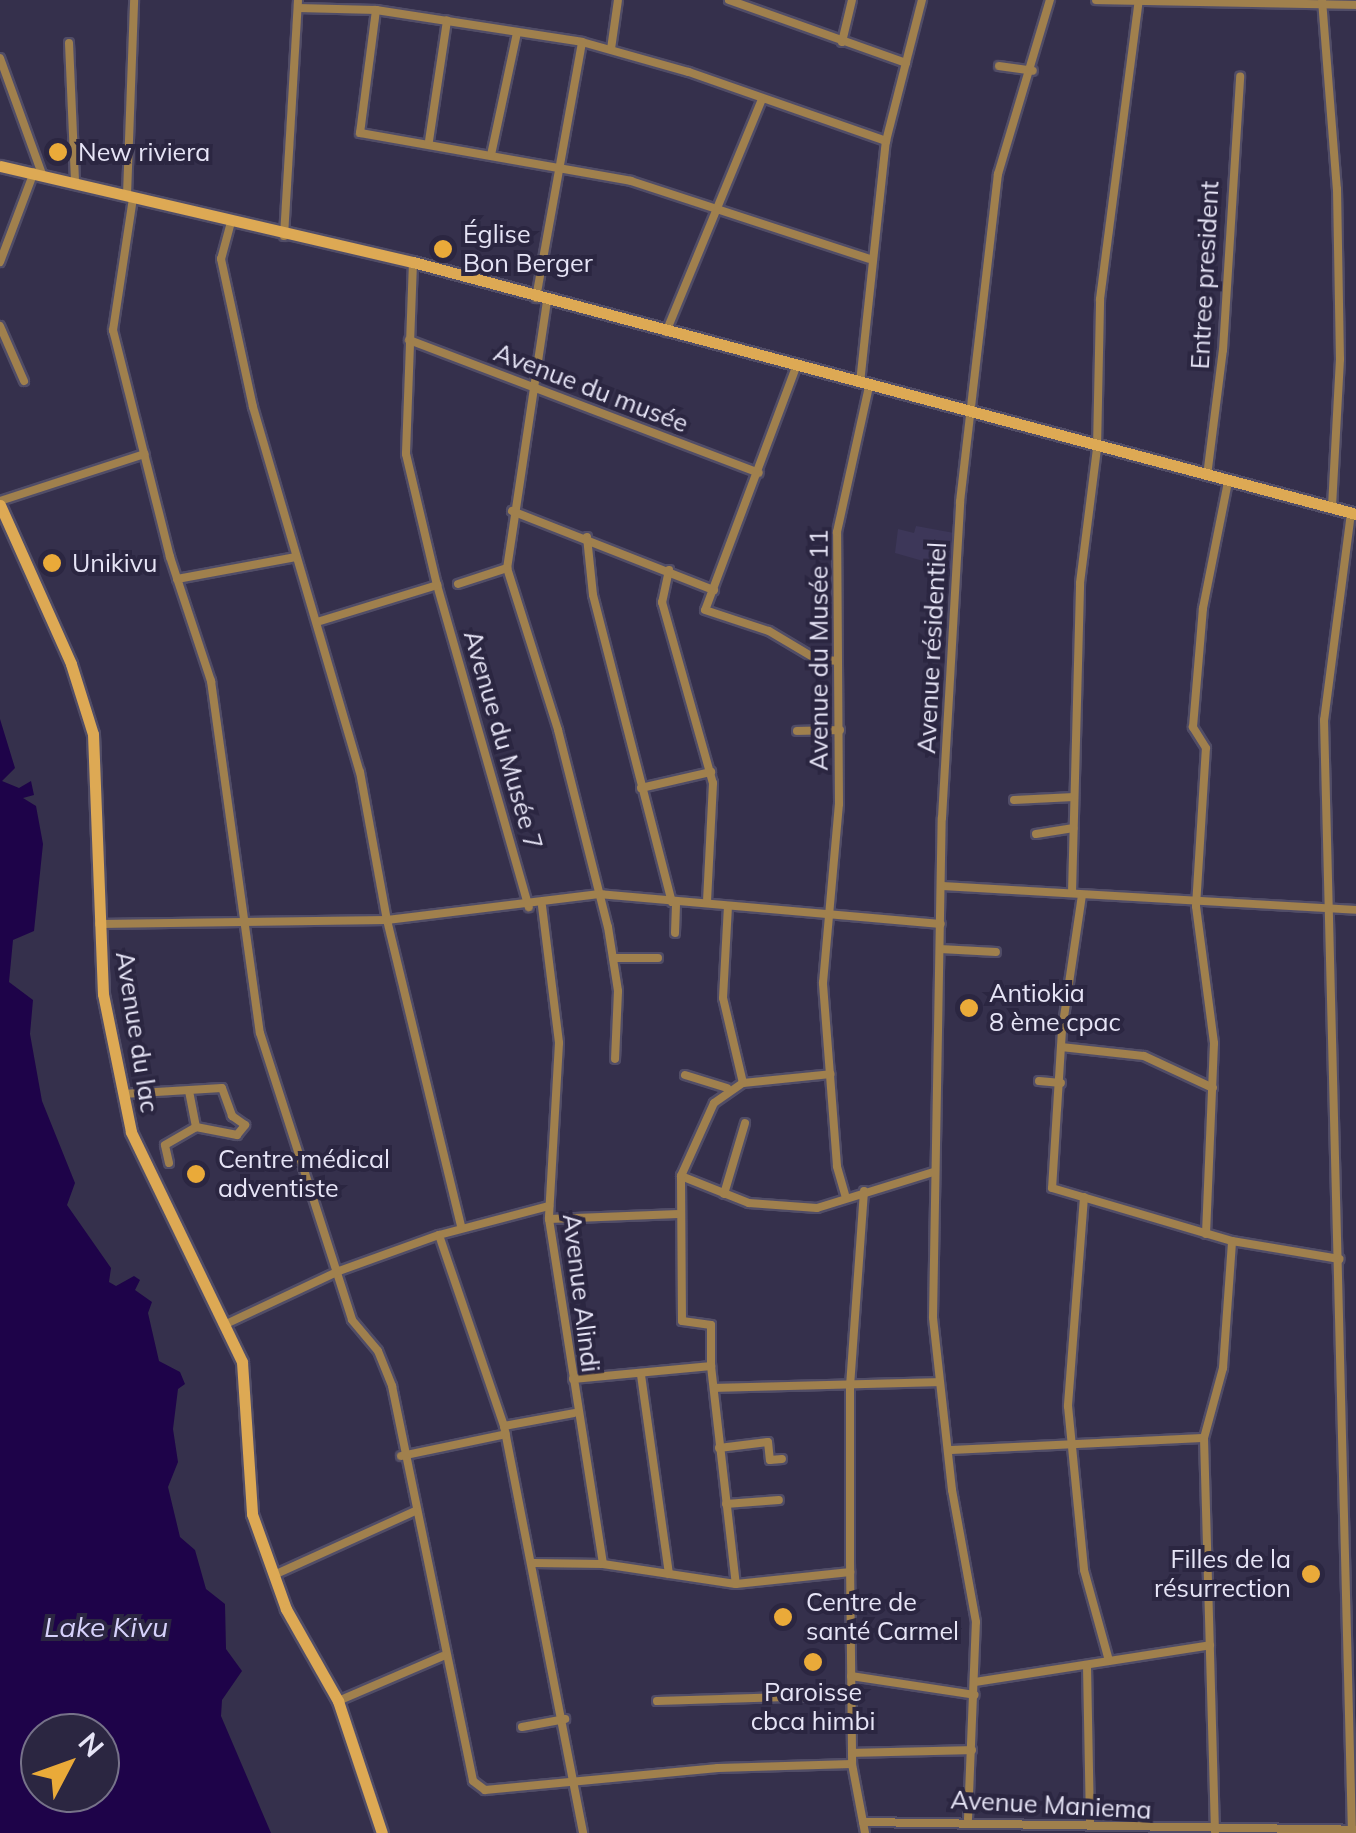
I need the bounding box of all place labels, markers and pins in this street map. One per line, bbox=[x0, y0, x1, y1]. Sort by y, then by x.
place label: New riviera bbox=[78, 137, 210, 167]
marker: New riviera bbox=[47, 141, 69, 163]
place label: Église Bon Berger bbox=[463, 220, 593, 279]
marker: Église Bon Berger bbox=[432, 238, 454, 260]
place label: Unikivu bbox=[72, 548, 157, 578]
marker: Unikivu bbox=[41, 552, 63, 574]
place label: Antiokia 8 ème cpac bbox=[989, 979, 1121, 1038]
marker: Antiokia 8 ème cpac bbox=[958, 997, 980, 1019]
place label: Centre médical adventiste bbox=[218, 1145, 390, 1204]
marker: Centre médical adventiste bbox=[183, 1161, 209, 1187]
place label: Filles de la résurrection bbox=[1154, 1545, 1291, 1604]
marker: Filles de la résurrection bbox=[1300, 1563, 1322, 1585]
place label: Centre de santé Carmel bbox=[806, 1588, 959, 1647]
marker: Centre de santé Carmel bbox=[770, 1604, 796, 1630]
marker: Paroisse cbca himbi bbox=[802, 1651, 824, 1673]
place label: Paroisse cbca himbi bbox=[751, 1678, 875, 1737]

